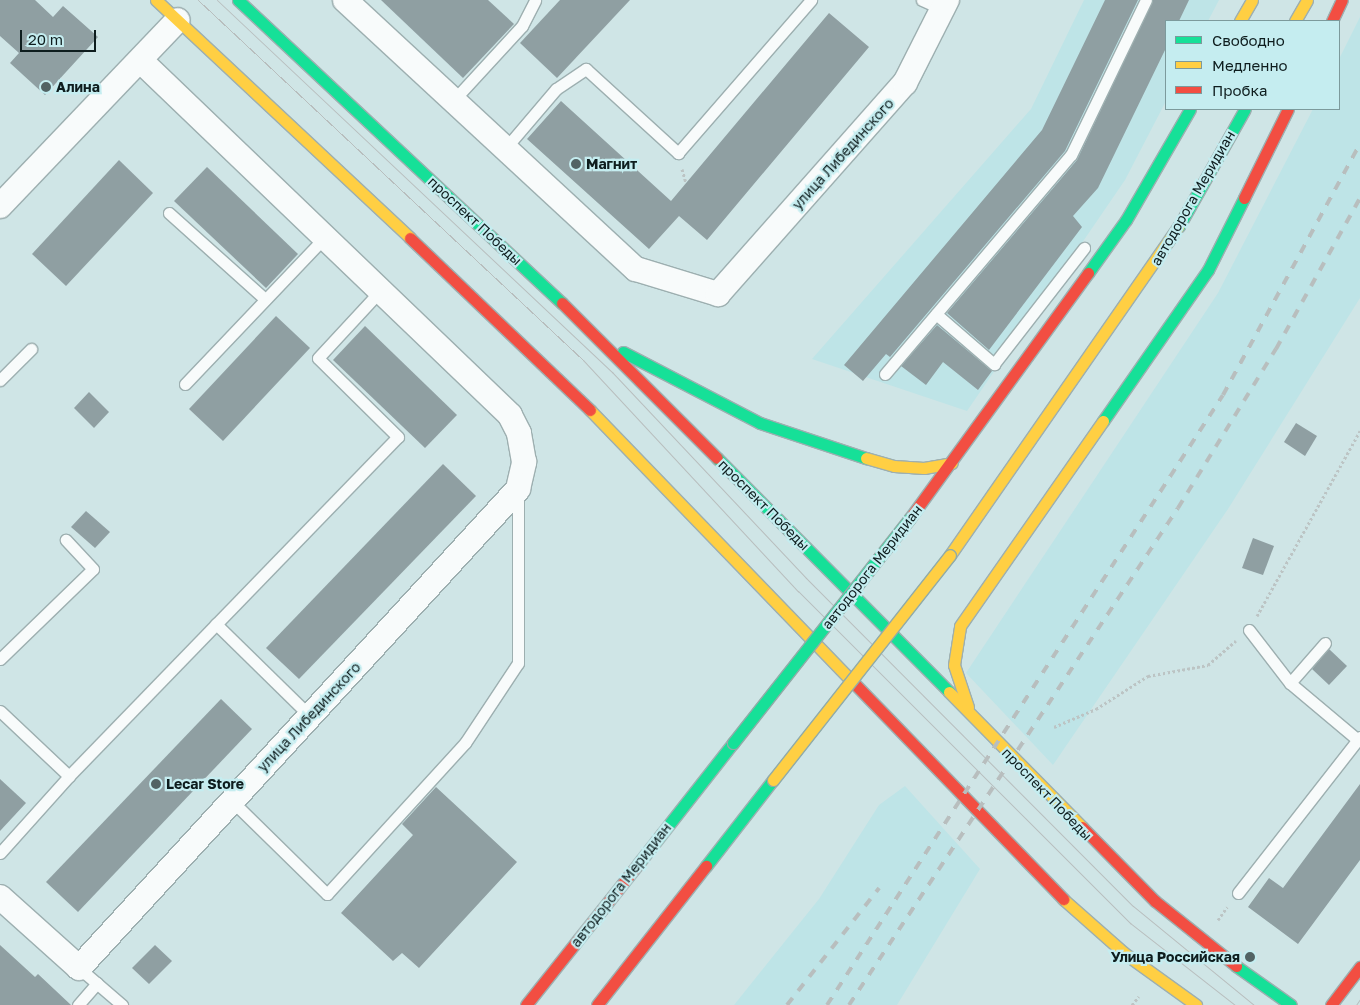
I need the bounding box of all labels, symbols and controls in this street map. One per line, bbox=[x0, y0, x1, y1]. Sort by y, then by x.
scale bar bbox=[22, 20, 99, 52]
legend bbox=[1165, 20, 1340, 110]
text: 20 m bbox=[28, 30, 63, 48]
text: Свободно bbox=[1212, 31, 1285, 49]
text: Медленно bbox=[1212, 56, 1288, 74]
place label: Алина bbox=[56, 79, 100, 95]
marker: Алина bbox=[40, 81, 52, 93]
text: Пробка bbox=[1212, 81, 1267, 99]
street label: улица Либединского bbox=[789, 95, 897, 213]
street label: автодорога Меридиан bbox=[1148, 128, 1238, 268]
place label: Магнит bbox=[586, 156, 637, 172]
marker: Магнит bbox=[570, 158, 582, 170]
street label: проспект Победы bbox=[425, 173, 525, 269]
street label: проспект Победы bbox=[715, 456, 813, 554]
street label: автодорога Меридиан bbox=[818, 502, 926, 632]
street label: улица Либединского bbox=[254, 659, 364, 775]
street label: проспект Победы bbox=[999, 744, 1095, 844]
place label: Lecar Store bbox=[166, 776, 244, 792]
marker: Lecar Store bbox=[150, 778, 162, 790]
street label: автодорога Меридиан bbox=[567, 820, 675, 950]
place label: Улица Российская bbox=[1111, 949, 1240, 965]
marker: Улица Российская bbox=[1244, 951, 1256, 963]

